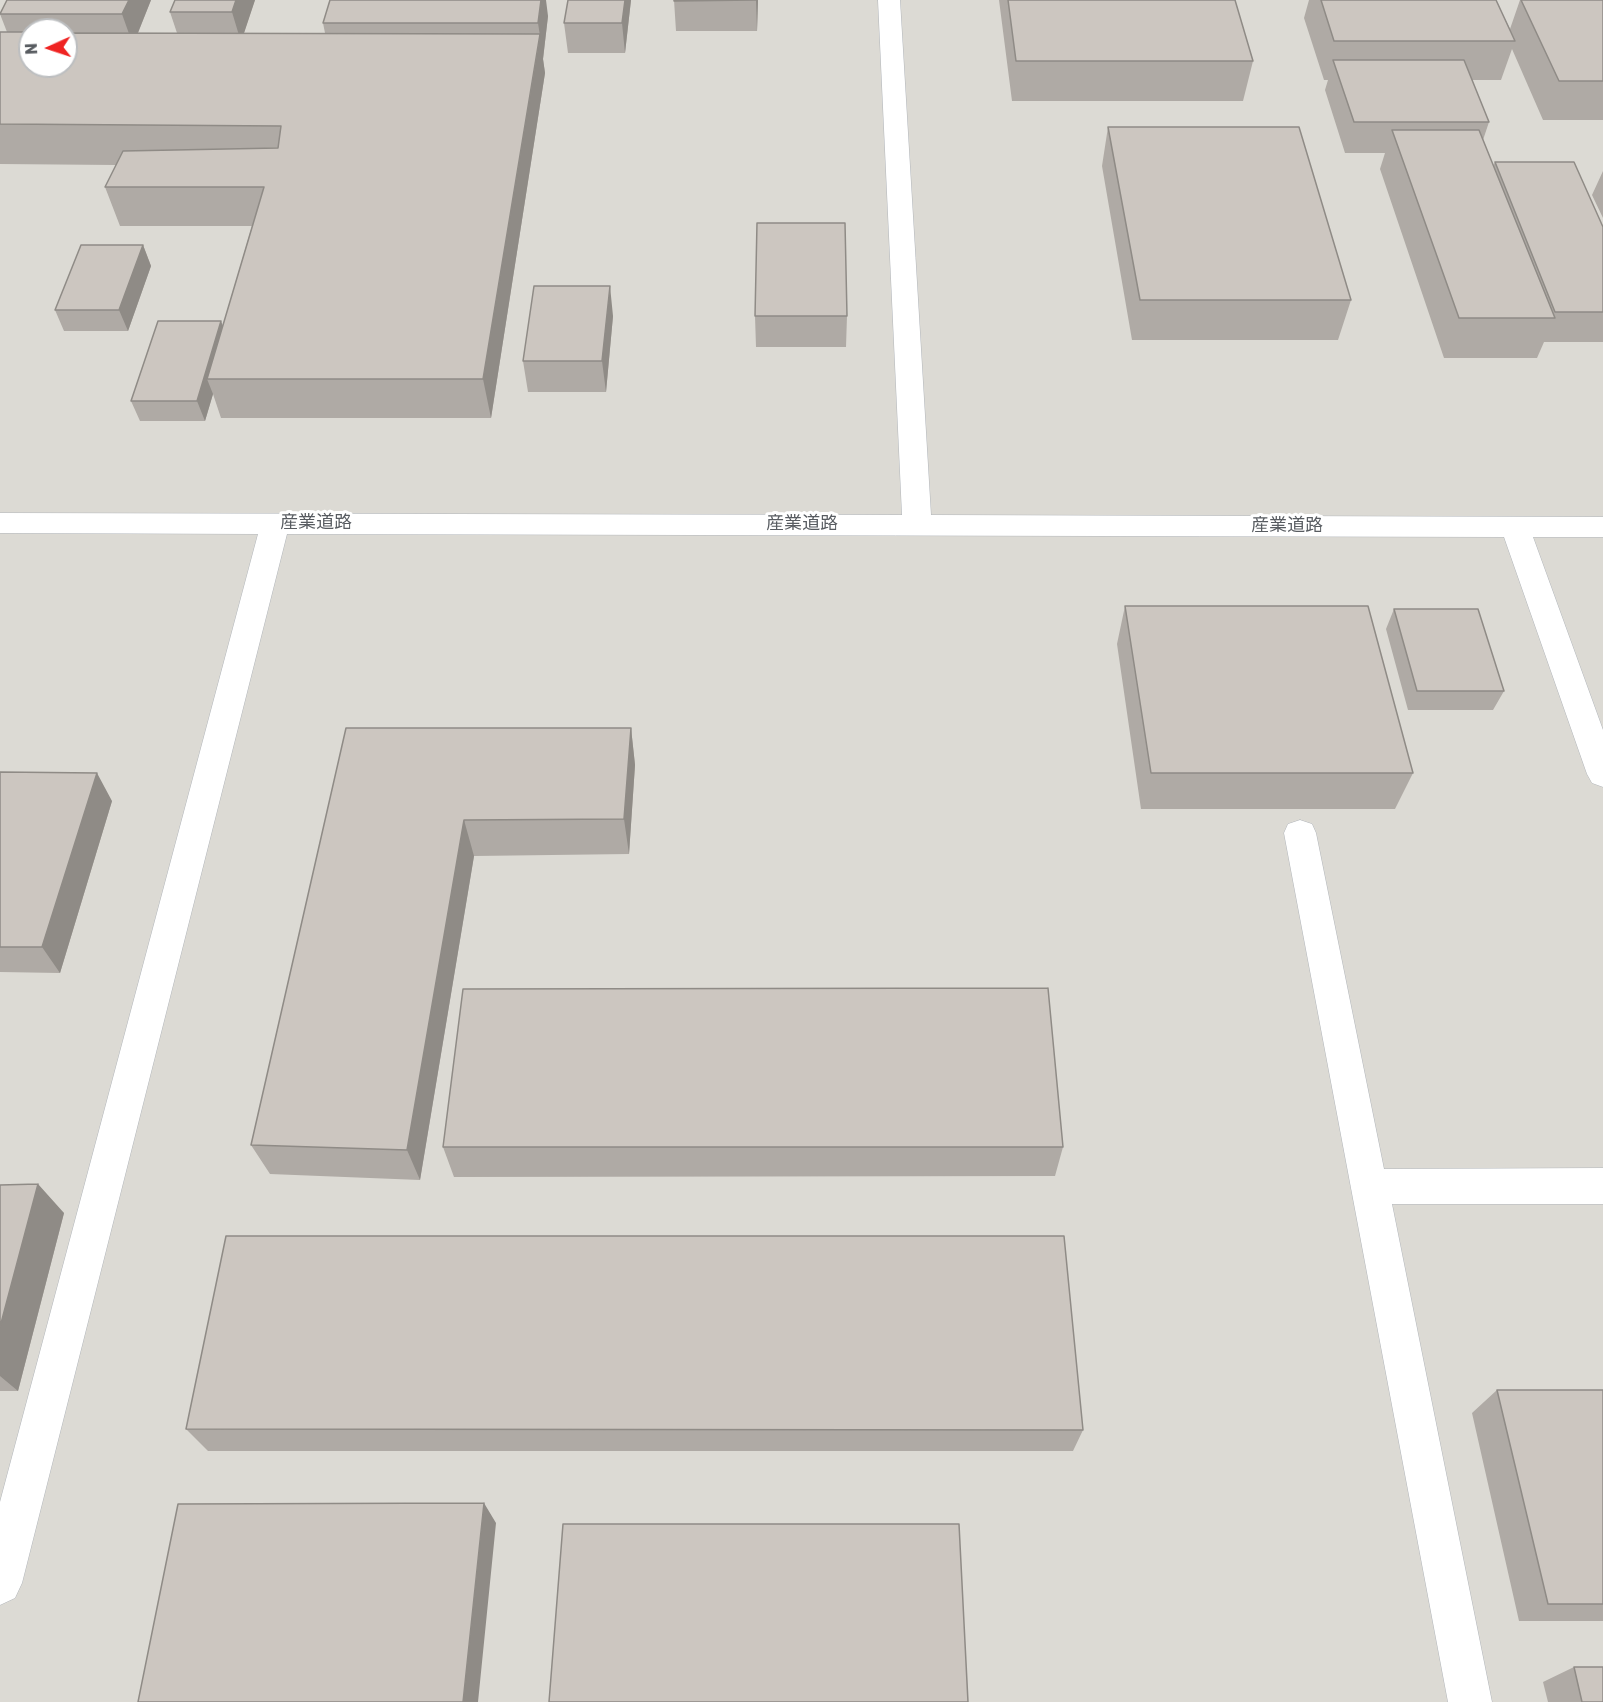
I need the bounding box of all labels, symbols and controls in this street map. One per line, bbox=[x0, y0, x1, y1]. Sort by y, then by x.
north arrow bbox=[18, 18, 78, 78]
text: N bbox=[22, 43, 41, 55]
street label: 産業道路 bbox=[280, 512, 352, 534]
street label: 産業道路 bbox=[766, 513, 838, 535]
street label: 産業道路 bbox=[1251, 515, 1323, 537]

